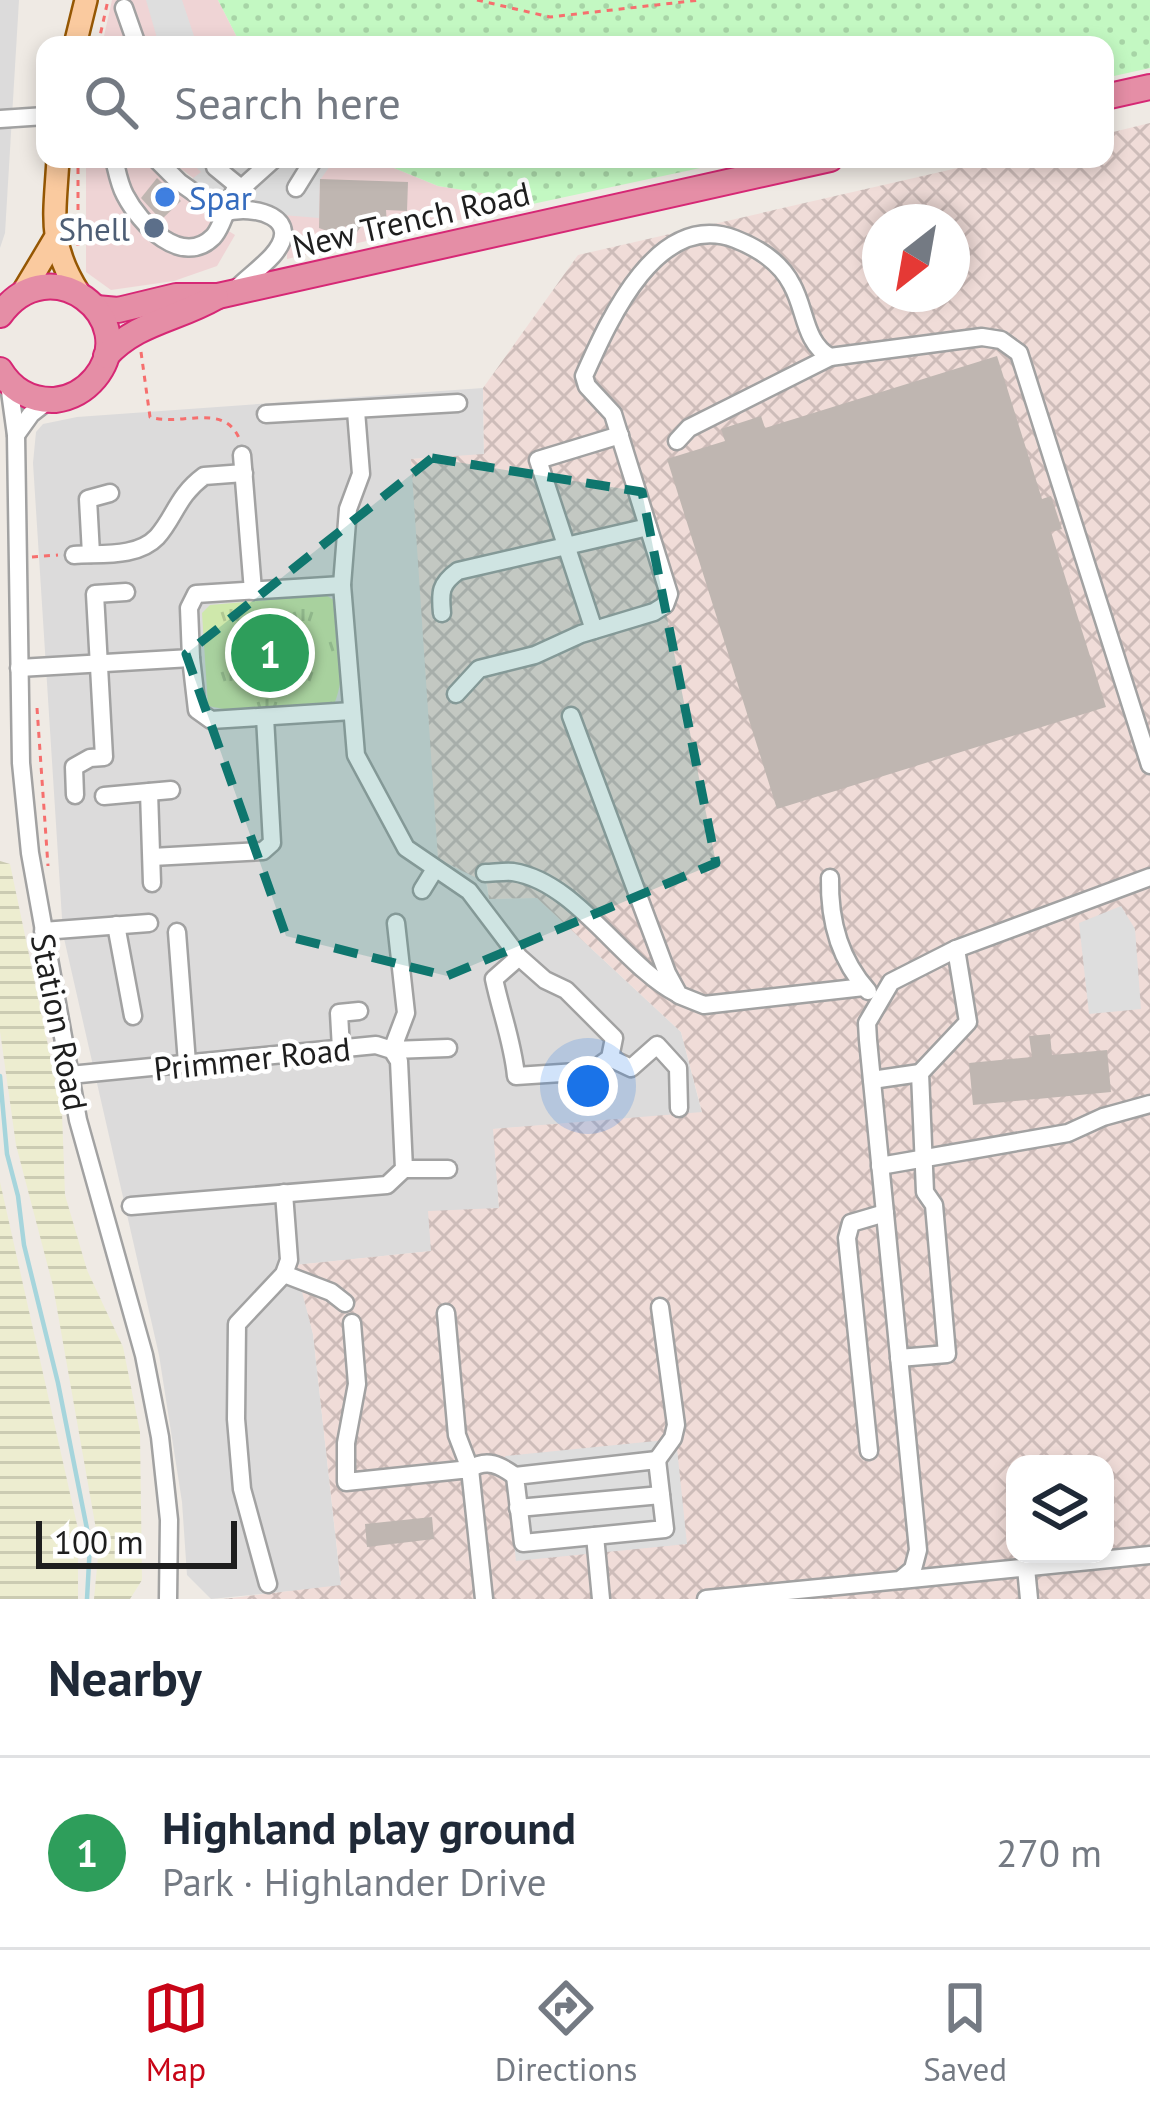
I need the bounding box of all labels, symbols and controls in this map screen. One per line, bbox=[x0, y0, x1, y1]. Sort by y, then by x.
search box bbox=[36, 36, 1114, 168]
icon: search bbox=[78, 69, 144, 135]
text: Search here bbox=[174, 73, 401, 131]
street label: New Trench Road bbox=[288, 171, 534, 267]
place label: Spar bbox=[189, 176, 252, 219]
marker: Spar bbox=[152, 184, 178, 210]
north arrow bbox=[862, 204, 970, 312]
place label: Shell bbox=[58, 207, 130, 250]
marker: Shell bbox=[141, 215, 167, 241]
pin: 1 bbox=[231, 608, 309, 698]
street label: Station Road bbox=[22, 930, 98, 1114]
street label: Primmer Road bbox=[151, 1026, 353, 1090]
your location bbox=[558, 1056, 618, 1116]
map controls bbox=[1006, 1455, 1114, 1563]
button: layers bbox=[1006, 1455, 1114, 1563]
scale bar bbox=[36, 1515, 237, 1568]
text: 100 m bbox=[54, 1520, 144, 1563]
text: Nearby bbox=[48, 1644, 202, 1710]
text: Highland play ground bbox=[162, 1798, 576, 1856]
text: 1 bbox=[76, 1827, 98, 1878]
text: 270 m bbox=[996, 1827, 1102, 1878]
text: Park · Highlander Drive bbox=[162, 1856, 547, 1907]
tab: Map bbox=[143, 1975, 209, 2090]
tab: Directions bbox=[495, 1975, 637, 2090]
tab: Saved bbox=[923, 1975, 1007, 2090]

